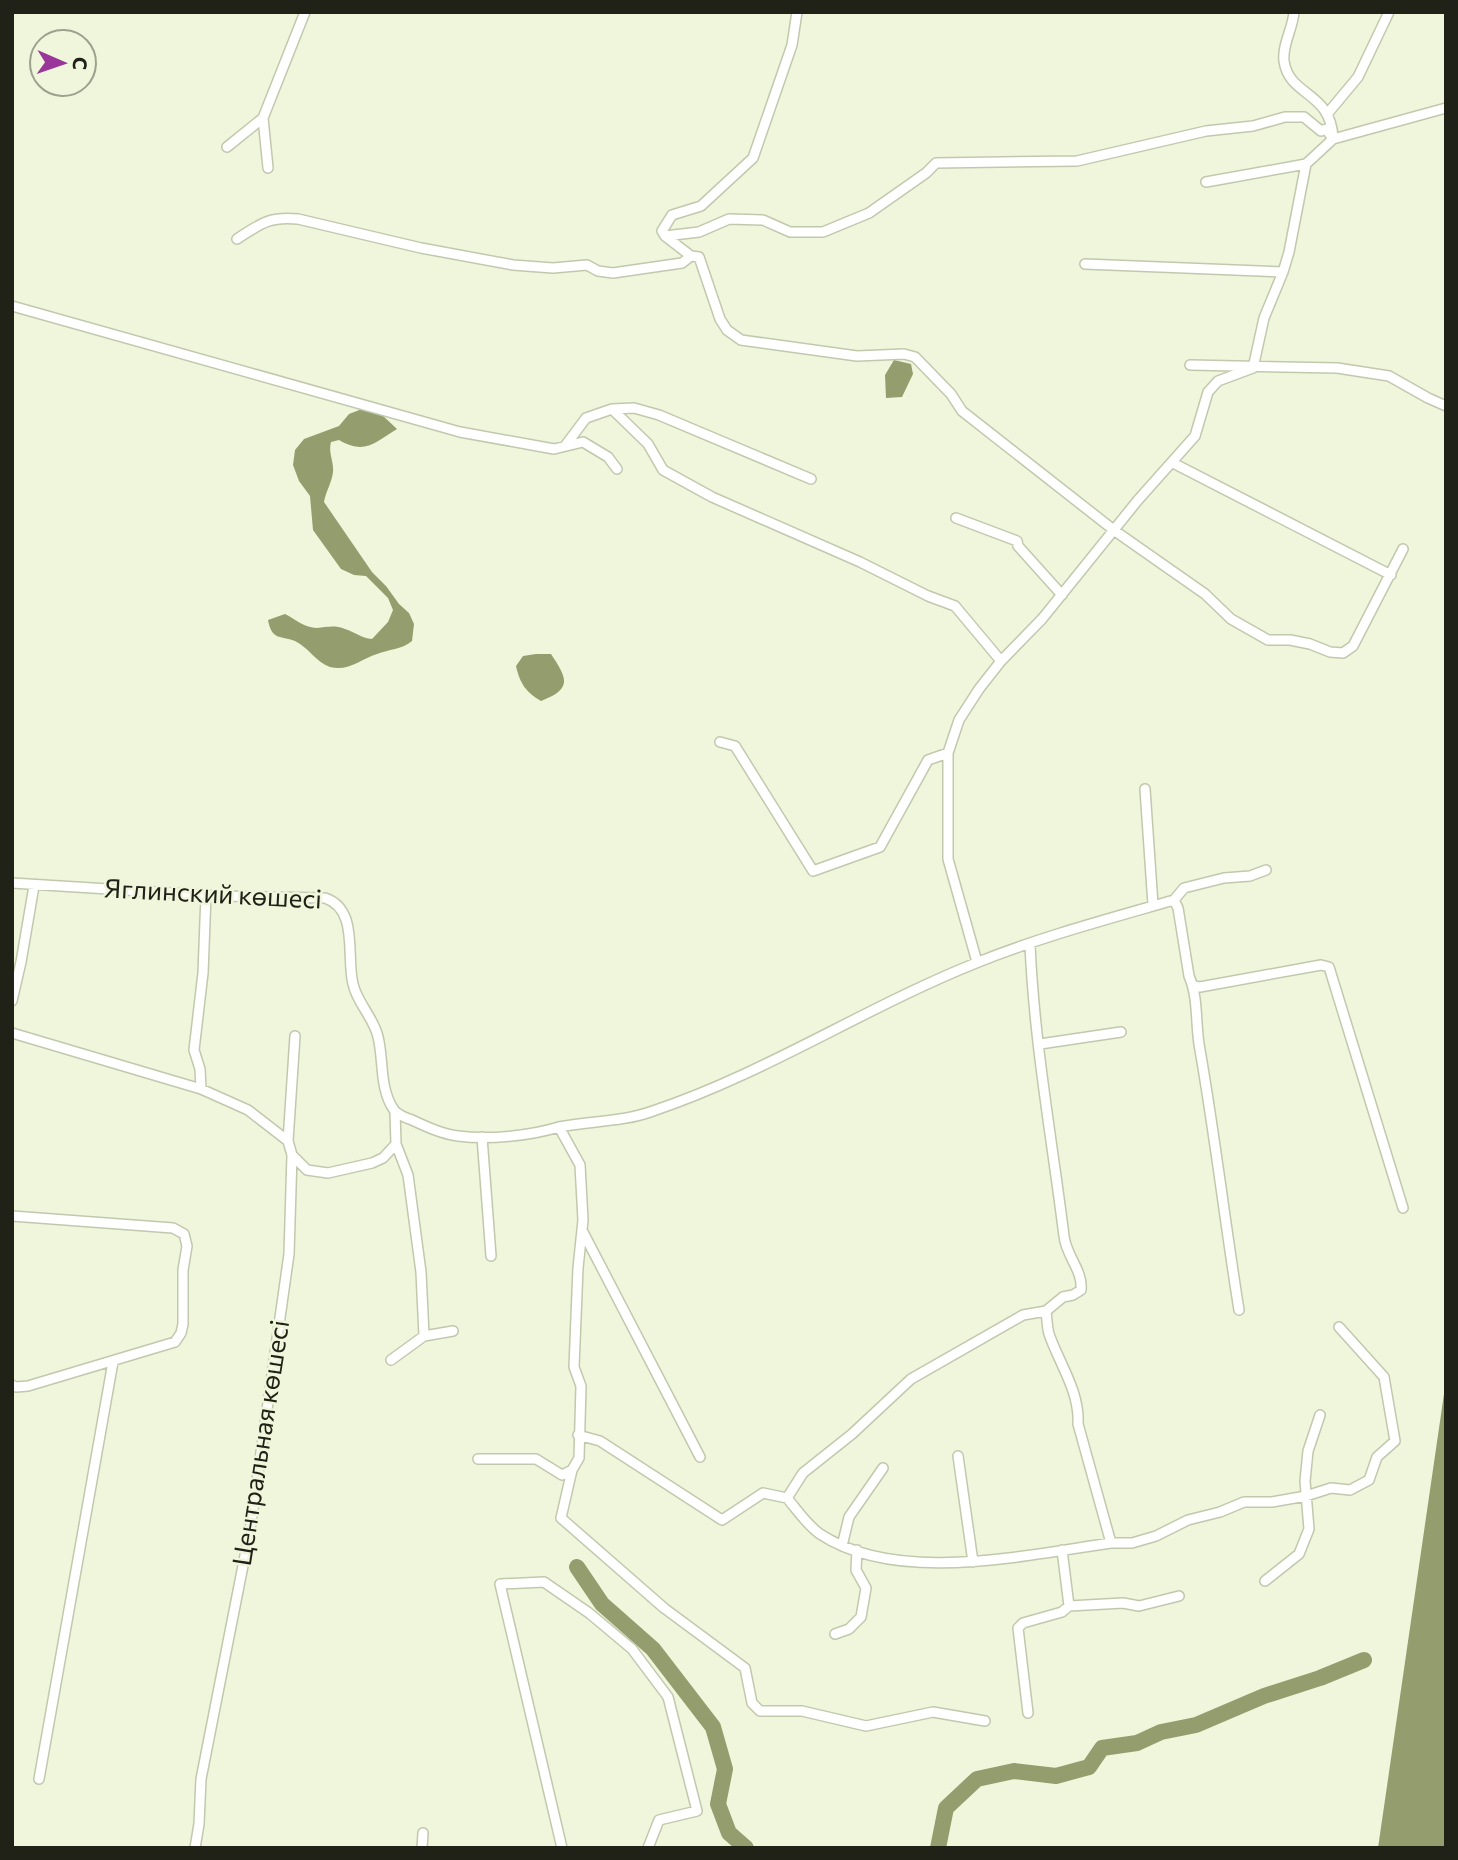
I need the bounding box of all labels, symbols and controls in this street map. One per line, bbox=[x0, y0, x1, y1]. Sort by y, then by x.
north arrow bbox=[28, 28, 98, 98]
text: С bbox=[69, 57, 92, 71]
street label: Яглинский көшесі bbox=[103, 871, 323, 914]
street label: Центральная көшесі bbox=[225, 1318, 294, 1568]

